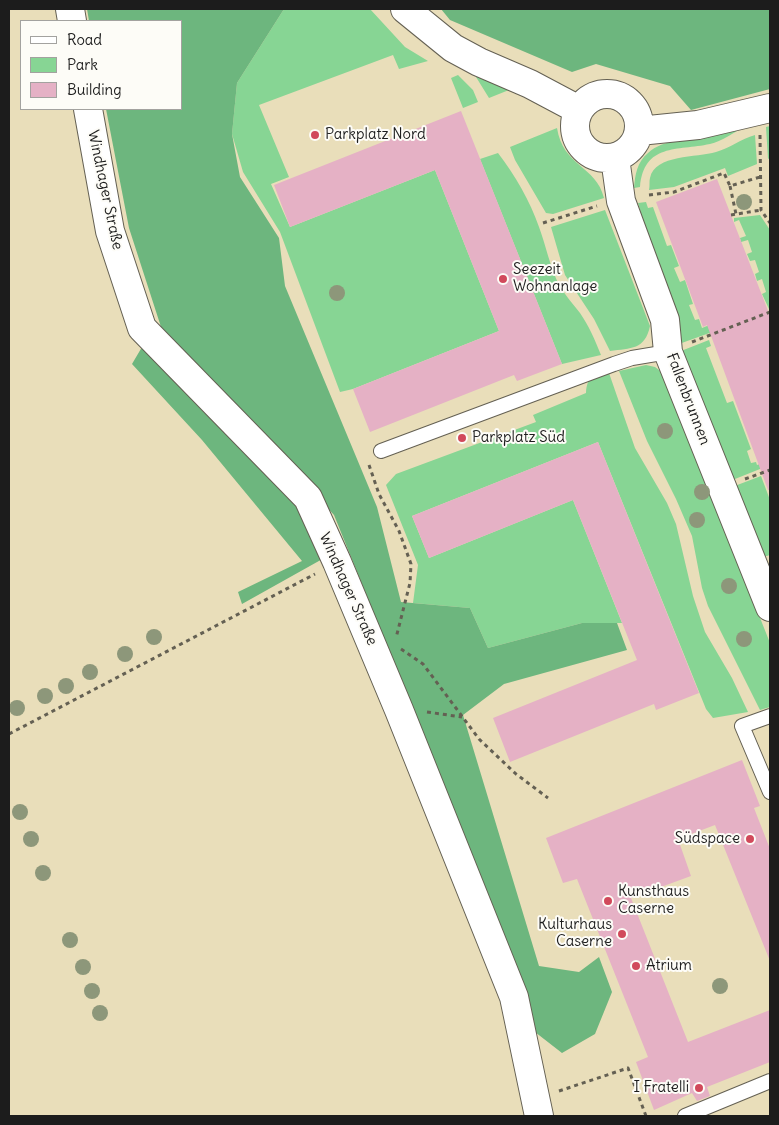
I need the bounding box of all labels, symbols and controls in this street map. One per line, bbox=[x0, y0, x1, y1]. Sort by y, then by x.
legend bbox=[20, 20, 182, 110]
text: Road bbox=[67, 30, 102, 49]
text: Park bbox=[67, 55, 98, 74]
text: Building bbox=[67, 80, 122, 99]
place label: Parkplatz Nord bbox=[325, 126, 426, 144]
street label: Windhager Straße bbox=[84, 129, 126, 251]
marker: Parkplatz Nord bbox=[309, 129, 321, 141]
place label: Seezeit Wohnanlage bbox=[513, 261, 597, 296]
marker: Seezeit Wohnanlage bbox=[497, 273, 509, 285]
street label: Fallenbrunnen bbox=[662, 350, 714, 448]
place label: Parkplatz Süd bbox=[472, 429, 565, 447]
marker: Parkplatz Süd bbox=[456, 432, 468, 444]
street label: Windhager Straße bbox=[315, 530, 381, 648]
place label: Südspace bbox=[675, 830, 740, 848]
marker: Südspace bbox=[744, 833, 756, 845]
place label: Kunsthaus Caserne bbox=[618, 883, 689, 918]
marker: Kunsthaus Caserne bbox=[602, 895, 614, 907]
place label: Kulturhaus Caserne bbox=[538, 916, 612, 951]
marker: Kulturhaus Caserne bbox=[616, 928, 628, 940]
place label: Atrium bbox=[646, 957, 692, 975]
marker: Atrium bbox=[630, 960, 642, 972]
place label: I Fratelli bbox=[633, 1079, 689, 1097]
marker: I Fratelli bbox=[693, 1082, 705, 1094]

